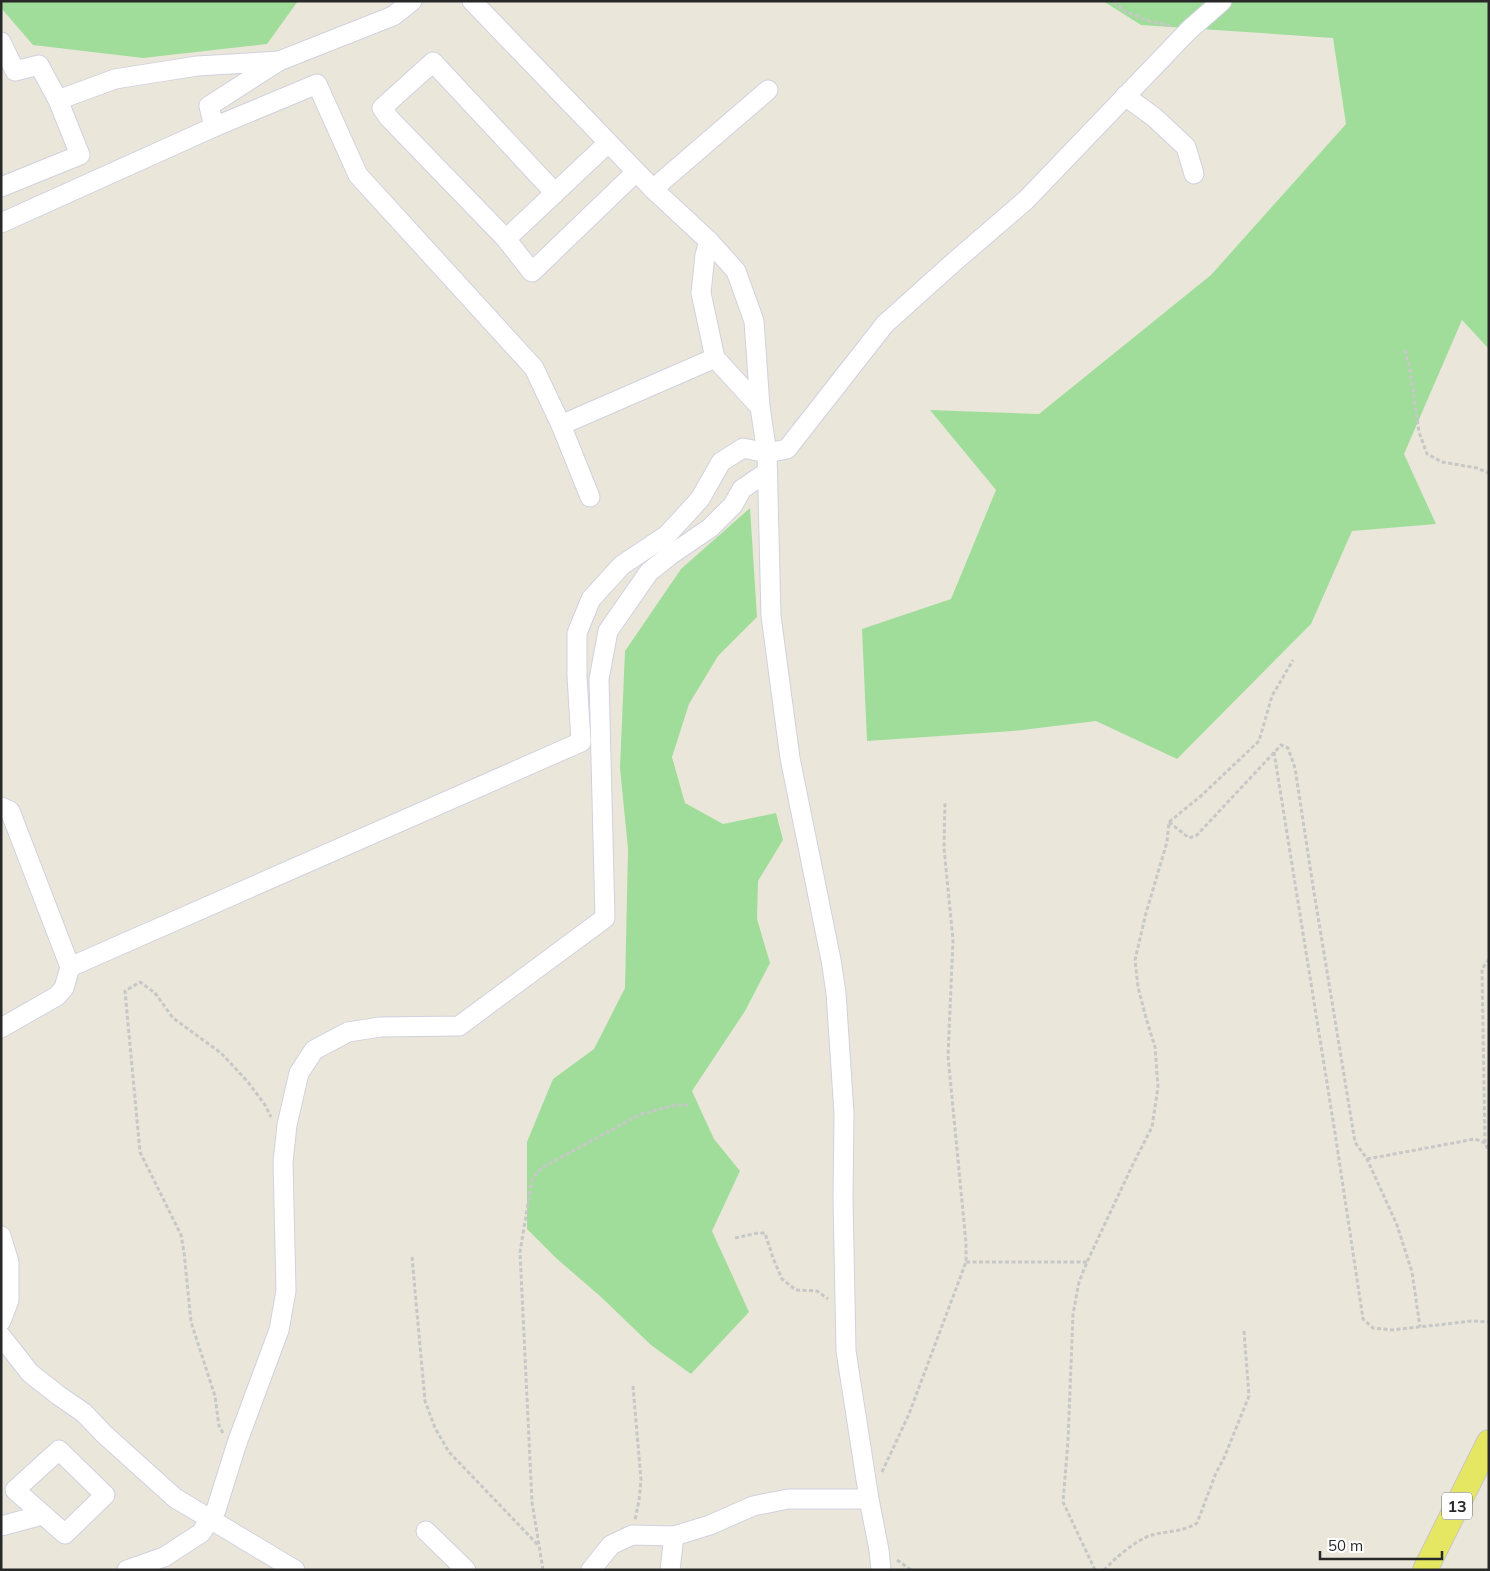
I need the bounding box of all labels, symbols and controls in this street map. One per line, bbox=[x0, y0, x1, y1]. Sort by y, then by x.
road number: 13 bbox=[1442, 1492, 1472, 1520]
scale bar bbox=[1320, 1528, 1442, 1560]
text: 50 m bbox=[1328, 1536, 1363, 1555]

